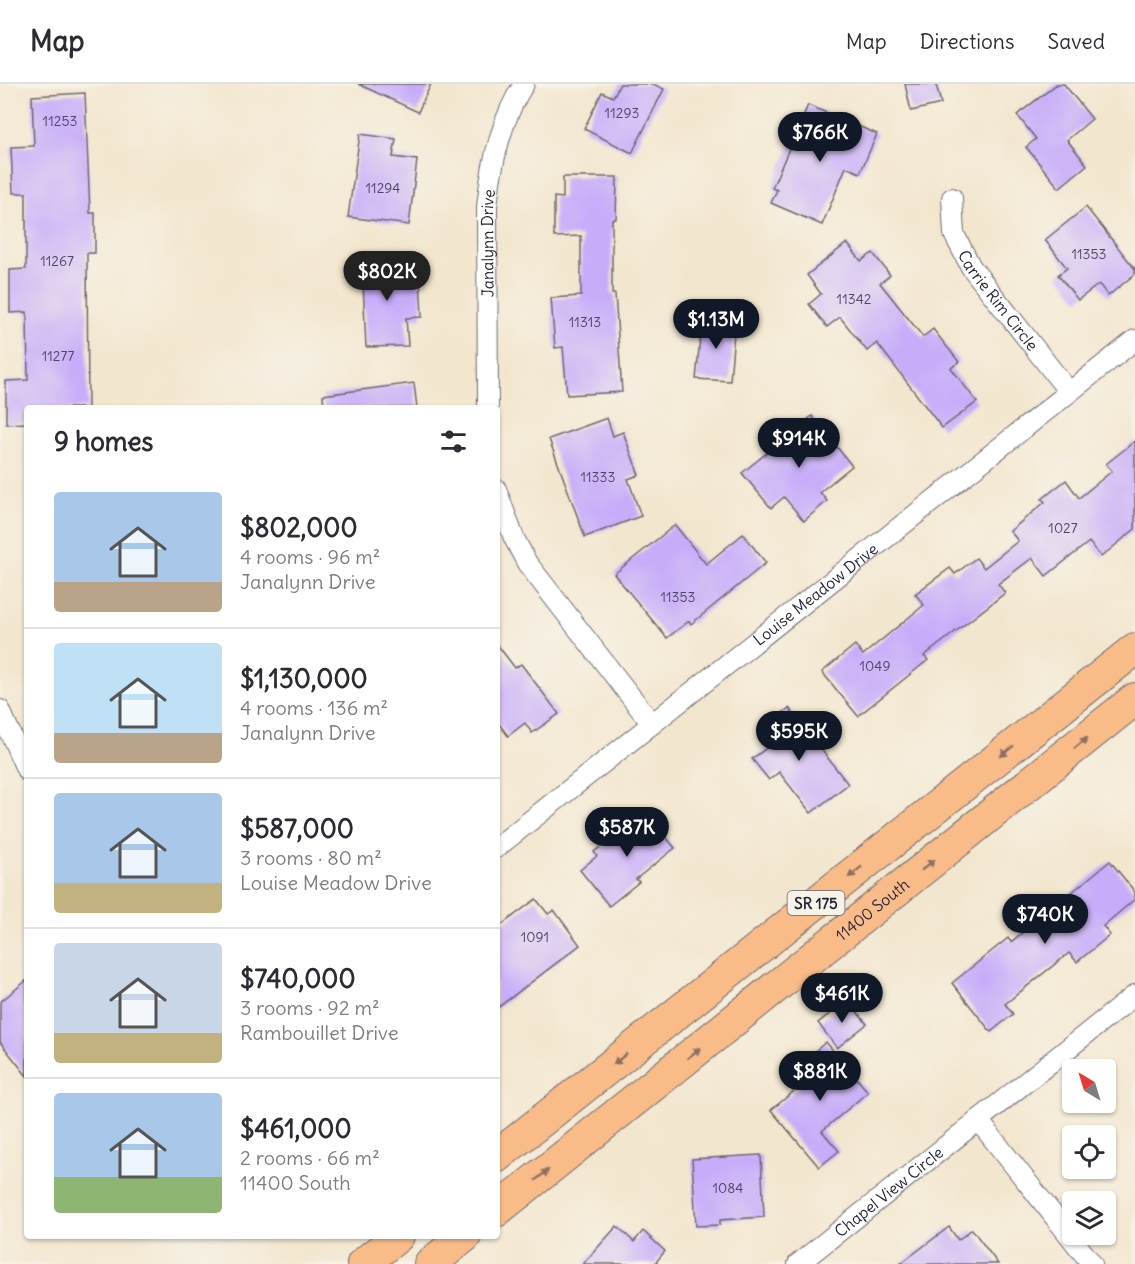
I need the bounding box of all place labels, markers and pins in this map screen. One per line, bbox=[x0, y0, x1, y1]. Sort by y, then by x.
pin: $766K bbox=[778, 112, 862, 163]
pin: $802K bbox=[345, 251, 429, 302]
pin: $1.13M bbox=[667, 299, 765, 350]
pin: $914K bbox=[757, 418, 841, 469]
pin: $595K bbox=[757, 711, 841, 762]
pin: $587K bbox=[585, 807, 669, 858]
pin: $740K bbox=[1003, 894, 1087, 945]
pin: $461K bbox=[800, 973, 884, 1024]
pin: $881K bbox=[778, 1051, 862, 1102]

